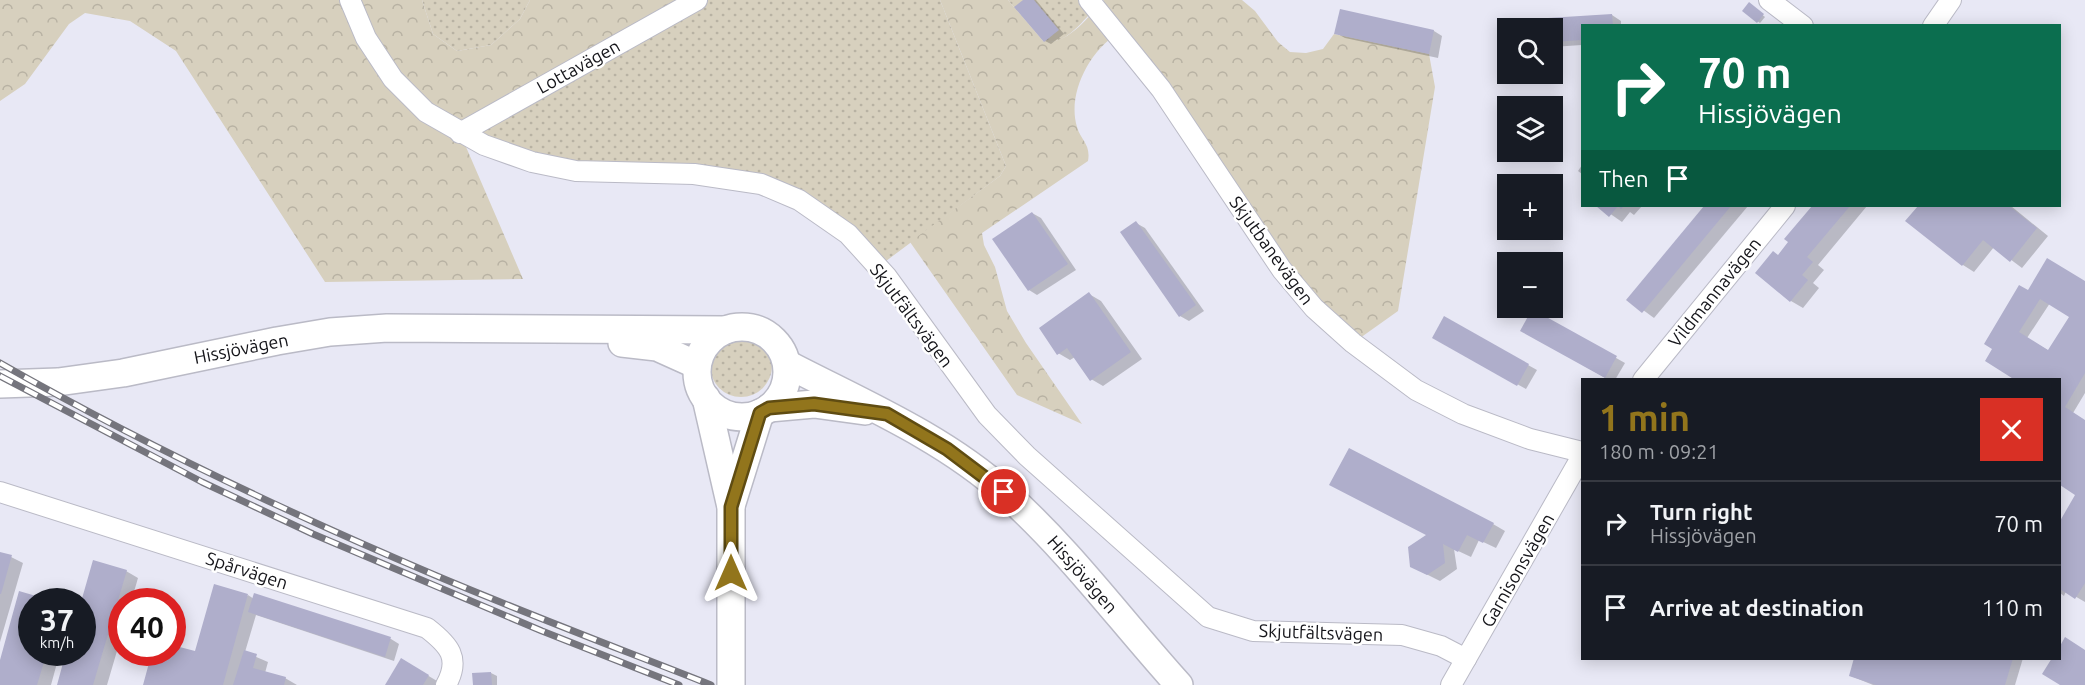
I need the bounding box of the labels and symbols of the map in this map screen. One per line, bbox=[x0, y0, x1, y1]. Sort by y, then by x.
street label: Lottavägen bbox=[533, 35, 623, 97]
street label: Skjutbanevägen bbox=[1226, 192, 1318, 308]
street label: Vildmannavägen bbox=[1664, 233, 1764, 351]
street label: Skjutfältsvägen bbox=[867, 259, 957, 371]
street label: Hissjövägen bbox=[192, 329, 290, 367]
pin bbox=[978, 466, 1029, 517]
street label: Garnisonsvägen bbox=[1476, 510, 1558, 630]
street label: Hissjövägen bbox=[1044, 531, 1122, 617]
position arrow bbox=[699, 541, 763, 605]
street label: Spårvägen bbox=[203, 547, 291, 593]
speed limit sign: 40 bbox=[108, 588, 186, 666]
street label: Skjutfältsvägen bbox=[1258, 620, 1384, 644]

